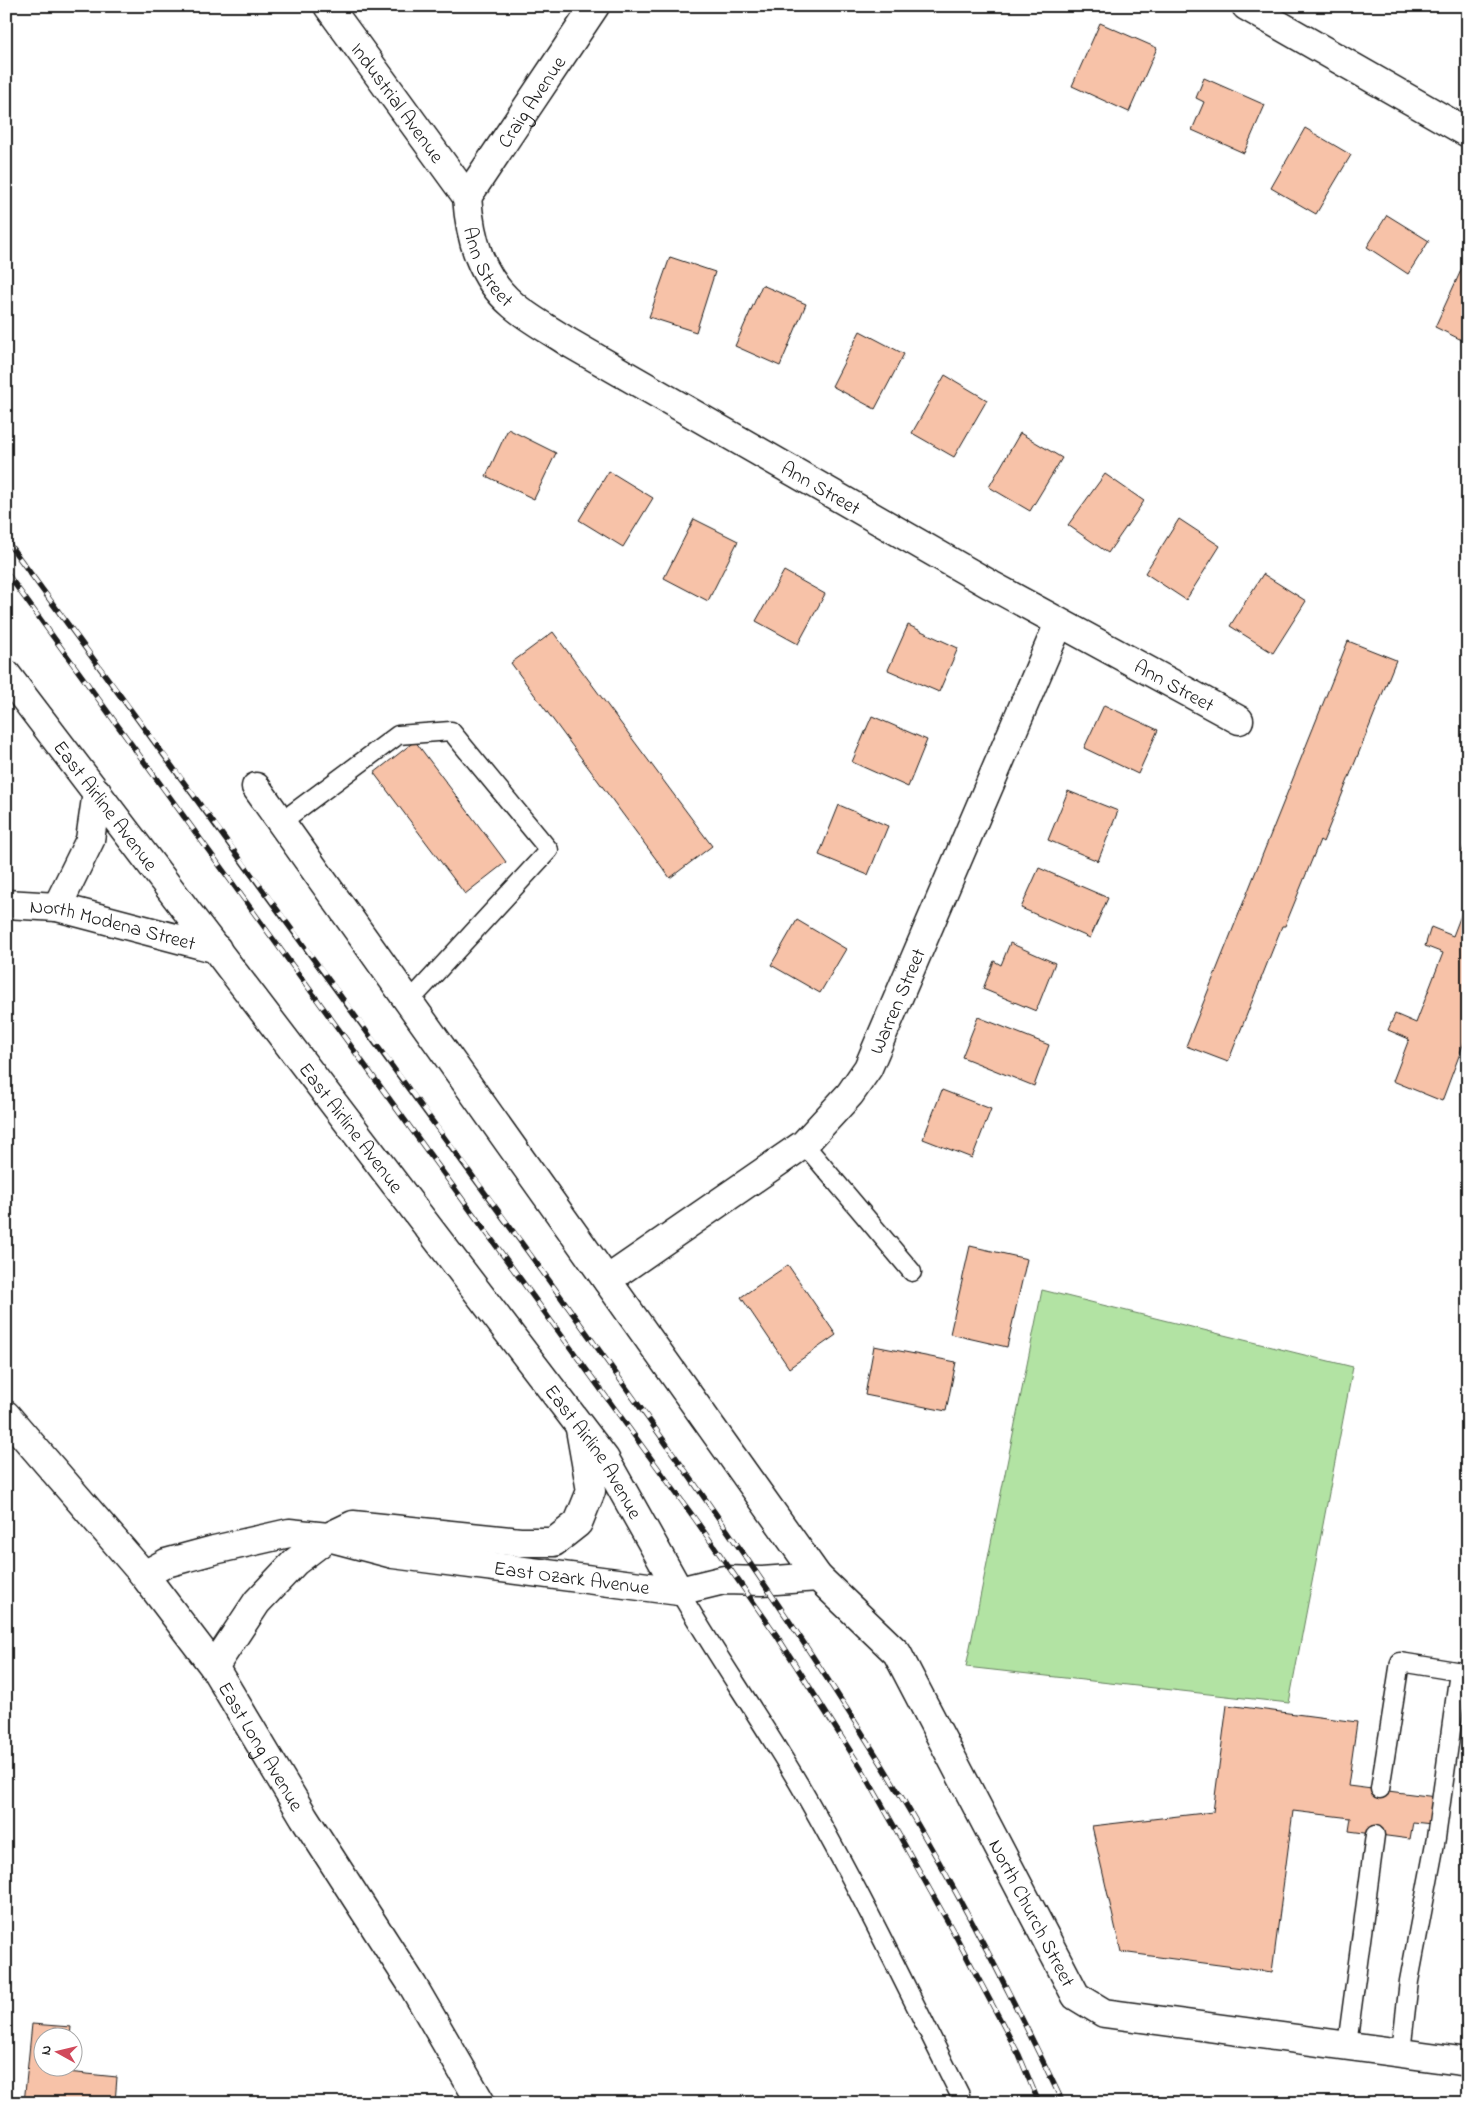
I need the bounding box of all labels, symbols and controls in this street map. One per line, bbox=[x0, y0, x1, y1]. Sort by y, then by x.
street label: Industrial Avenue bbox=[342, 37, 450, 170]
street label: Craig Avenue bbox=[492, 51, 575, 155]
street label: Ann Street bbox=[454, 224, 519, 316]
street label: Ann Street bbox=[775, 455, 865, 524]
street label: Ann Street bbox=[1128, 654, 1219, 721]
street label: East Airline Avenue bbox=[45, 735, 163, 878]
street label: North Modena Street bbox=[29, 893, 199, 960]
street label: Warren Street bbox=[863, 944, 935, 1060]
street label: East Airline Avenue bbox=[290, 1057, 409, 1200]
street label: East Airline Avenue bbox=[536, 1379, 648, 1525]
street label: East Ozark Avenue bbox=[492, 1555, 651, 1604]
street label: East Long Avenue bbox=[209, 1677, 309, 1818]
street label: North Church Street bbox=[980, 1835, 1081, 1993]
north arrow bbox=[32, 2026, 82, 2076]
text: N bbox=[36, 2044, 58, 2057]

